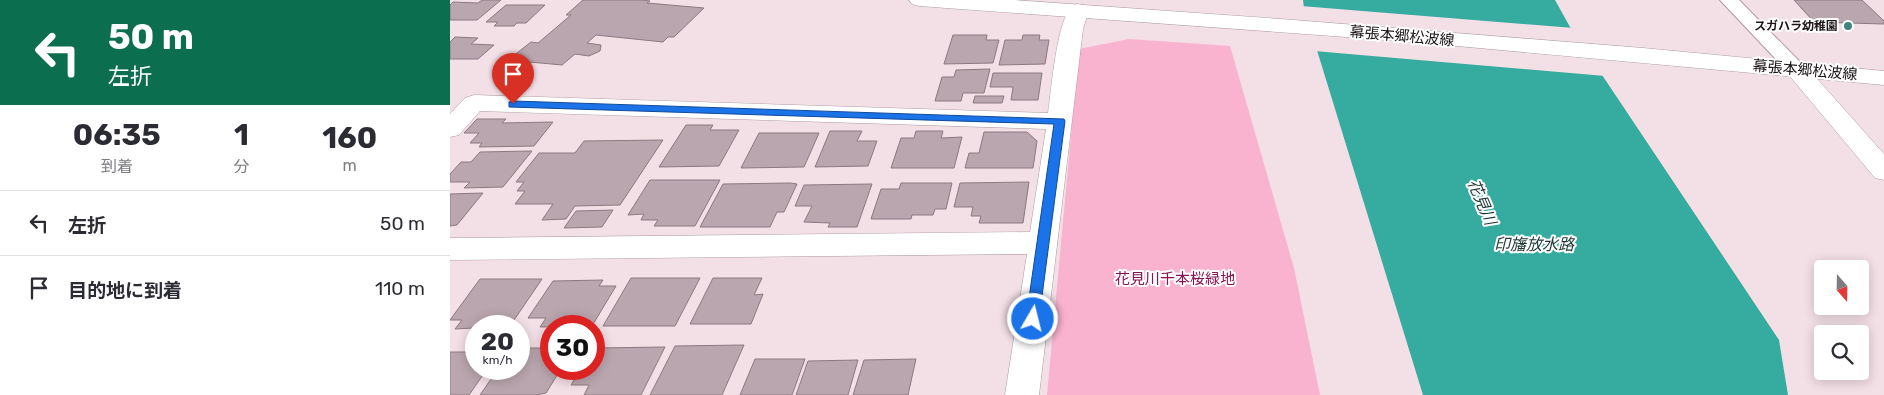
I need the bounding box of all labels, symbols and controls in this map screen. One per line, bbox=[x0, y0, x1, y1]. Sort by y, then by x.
text: 50 m bbox=[108, 16, 194, 58]
place label: スガハラ幼稚園 bbox=[1754, 19, 1838, 33]
icon: left bbox=[25, 20, 90, 85]
marker: スガハラ幼稚園 bbox=[1842, 20, 1854, 32]
street label: 幕張本郷松波線 bbox=[1349, 22, 1455, 50]
pin bbox=[492, 53, 534, 104]
street label: 幕張本郷松波線 bbox=[1752, 56, 1858, 84]
icon: arrive bbox=[499, 60, 527, 88]
text: 左折 bbox=[108, 63, 152, 90]
text: 06:35 bbox=[73, 117, 161, 153]
text: 1 bbox=[234, 117, 249, 153]
text: 160 bbox=[322, 120, 377, 156]
text: m bbox=[343, 156, 357, 175]
text: 到着 bbox=[101, 157, 133, 176]
text: 分 bbox=[233, 157, 249, 176]
water label: 花見川 bbox=[1464, 176, 1501, 230]
icon: left bbox=[25, 209, 53, 237]
text: 50 m bbox=[380, 212, 425, 235]
text: 左折 bbox=[68, 214, 106, 237]
water label: 印旛放水路 bbox=[1494, 235, 1576, 254]
north arrow bbox=[1814, 260, 1869, 315]
map controls bbox=[1814, 260, 1869, 380]
park label: 花見川千本桜緑地 bbox=[1115, 270, 1235, 288]
icon: arrive bbox=[25, 274, 53, 302]
text: 110 m bbox=[375, 277, 425, 300]
text: 目的地に到着 bbox=[68, 279, 182, 302]
position arrow bbox=[1006, 292, 1058, 344]
speed limit sign: 30 bbox=[540, 315, 605, 380]
button: search bbox=[1814, 325, 1869, 380]
text: 20 bbox=[481, 327, 514, 356]
text: km/h bbox=[483, 353, 512, 367]

